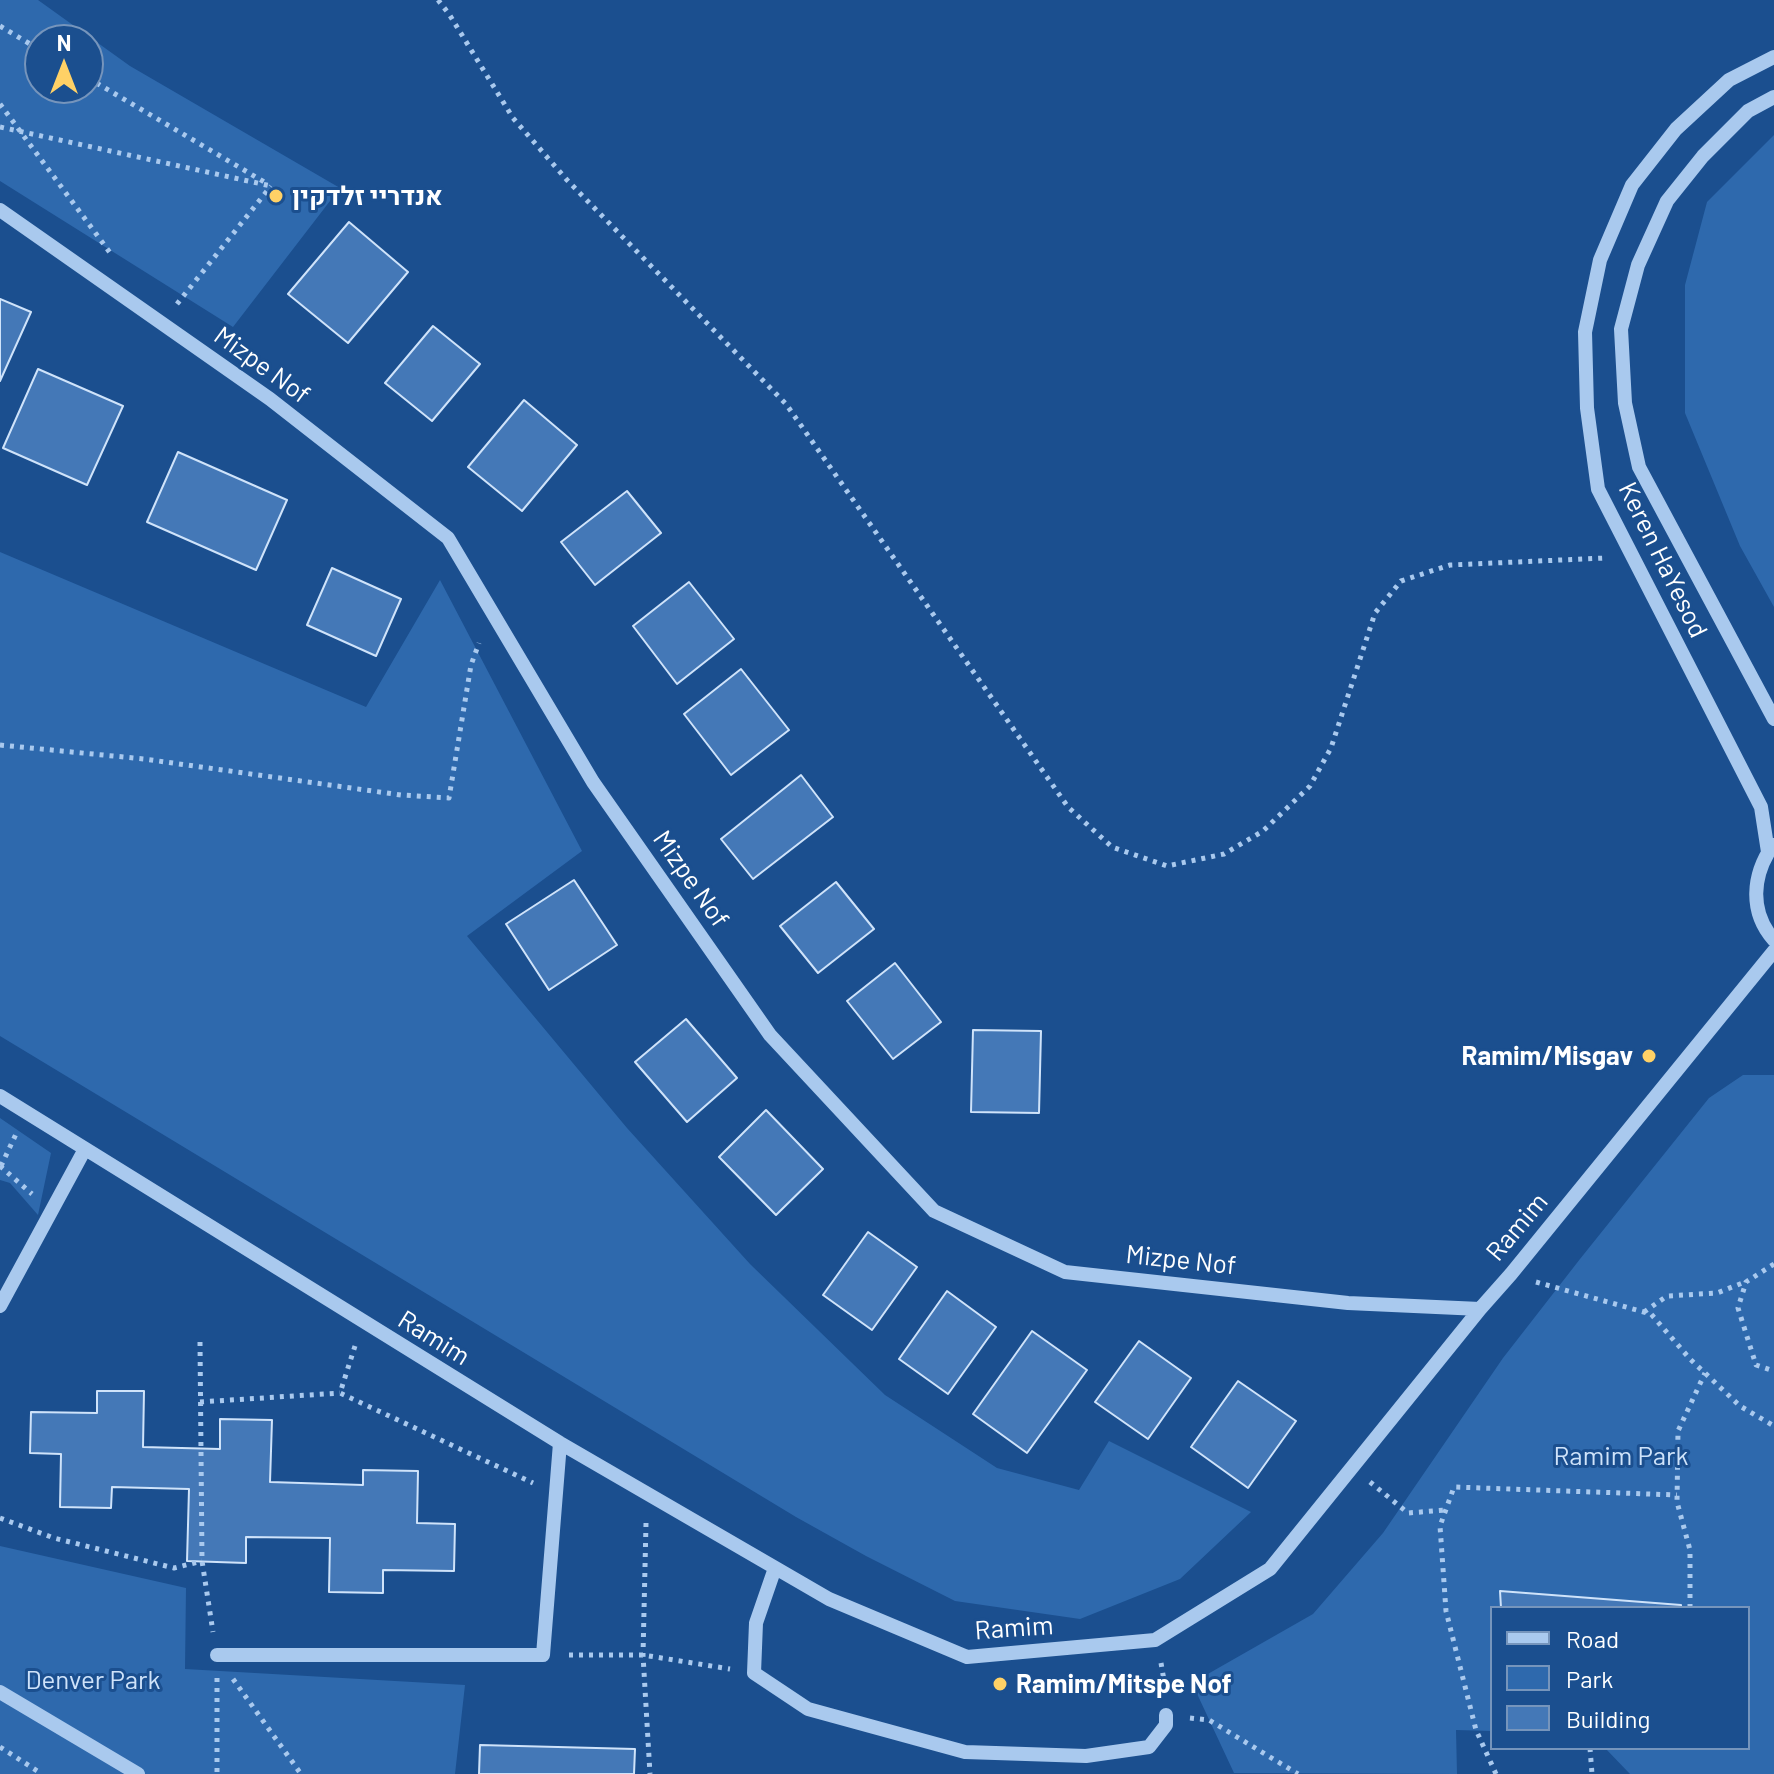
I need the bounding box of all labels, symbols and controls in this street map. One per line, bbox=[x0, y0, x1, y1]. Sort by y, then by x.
north arrow bbox=[24, 24, 104, 104]
text: N bbox=[57, 29, 71, 55]
place label: אנדריי זלדקין bbox=[292, 180, 443, 212]
marker: אנדריי זלדקין bbox=[267, 187, 285, 205]
street label: Mizpe Nof bbox=[208, 320, 316, 410]
street label: Keren HaYesod bbox=[1612, 477, 1714, 643]
street label: Mizpe Nof bbox=[646, 825, 736, 933]
place label: Ramim/Misgav bbox=[1462, 1040, 1633, 1072]
marker: Ramim/Misgav bbox=[1640, 1047, 1658, 1065]
street label: Ramim bbox=[1480, 1187, 1554, 1267]
street label: Mizpe Nof bbox=[1124, 1239, 1238, 1281]
street label: Ramim bbox=[392, 1304, 476, 1372]
park label: Ramim Park bbox=[1553, 1440, 1689, 1472]
legend bbox=[1490, 1606, 1750, 1750]
street label: Ramim bbox=[974, 1610, 1054, 1646]
text: Road bbox=[1566, 1624, 1619, 1653]
park label: Denver Park bbox=[25, 1664, 161, 1696]
text: Park bbox=[1566, 1664, 1613, 1693]
place label: Ramim/Mitspe Nof bbox=[1016, 1668, 1232, 1700]
marker: Ramim/Mitspe Nof bbox=[991, 1675, 1009, 1693]
text: Building bbox=[1566, 1704, 1650, 1733]

